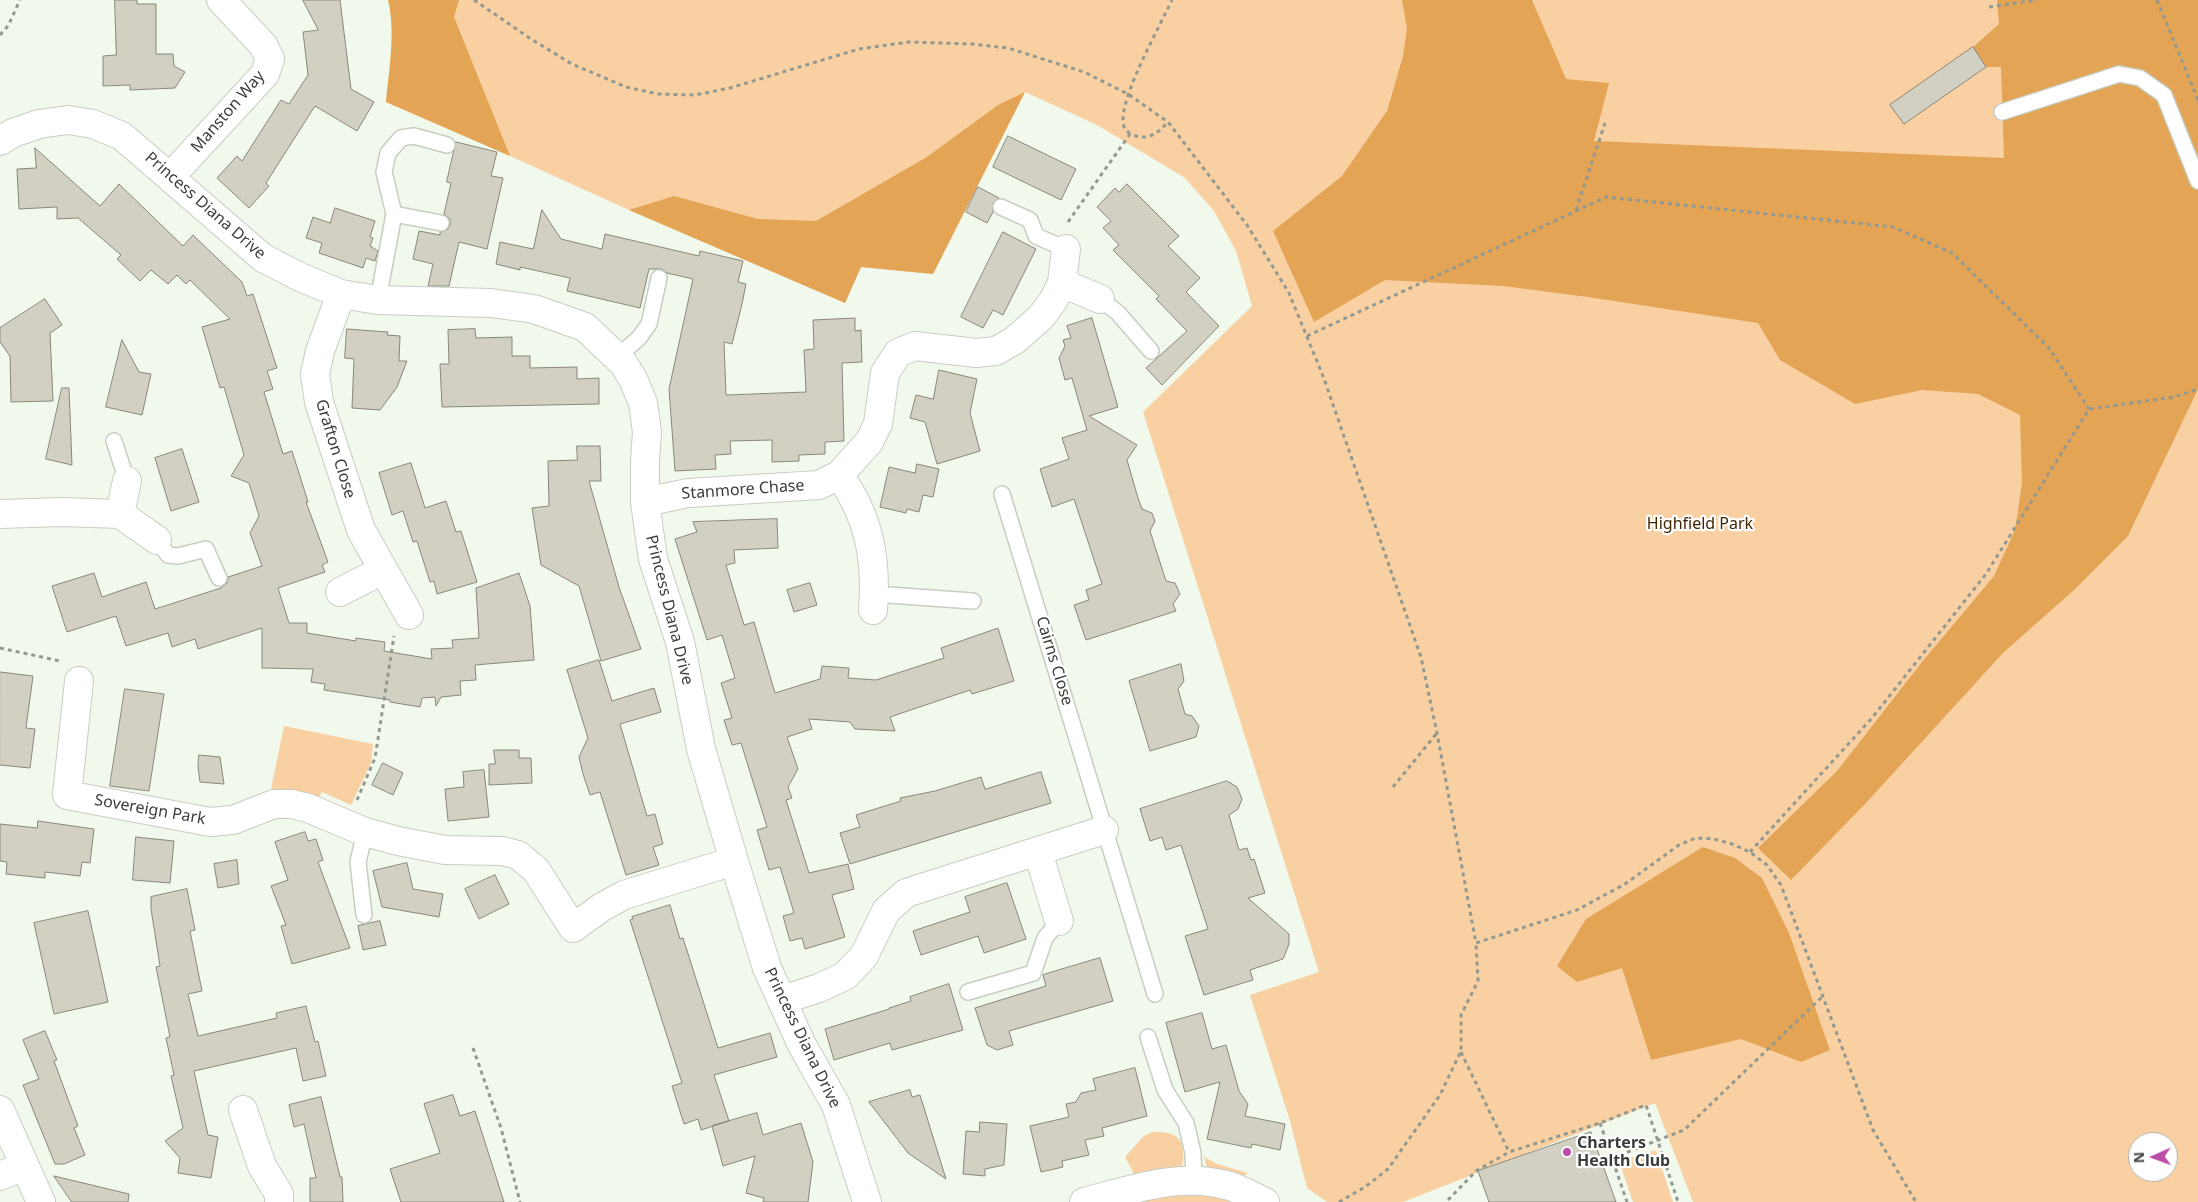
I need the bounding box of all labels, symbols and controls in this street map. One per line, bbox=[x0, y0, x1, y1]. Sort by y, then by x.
street label: Manston Way bbox=[187, 67, 269, 157]
street label: Princess Diana Drive bbox=[141, 148, 269, 264]
street label: Grafton Close bbox=[311, 397, 359, 501]
street label: Stanmore Chase bbox=[681, 476, 805, 504]
park label: Highfield Park bbox=[1647, 514, 1753, 534]
street label: Princess Diana Drive bbox=[641, 533, 697, 687]
street label: Cairns Close bbox=[1031, 614, 1077, 708]
street label: Sovereign Park bbox=[93, 791, 207, 829]
street label: Princess Diana Drive bbox=[760, 965, 844, 1111]
north arrow bbox=[2128, 1132, 2178, 1182]
place label: Charters Health Club bbox=[1577, 1133, 1670, 1171]
marker: Charters Health Club bbox=[1561, 1146, 1573, 1158]
text: N bbox=[2129, 1151, 2148, 1164]

